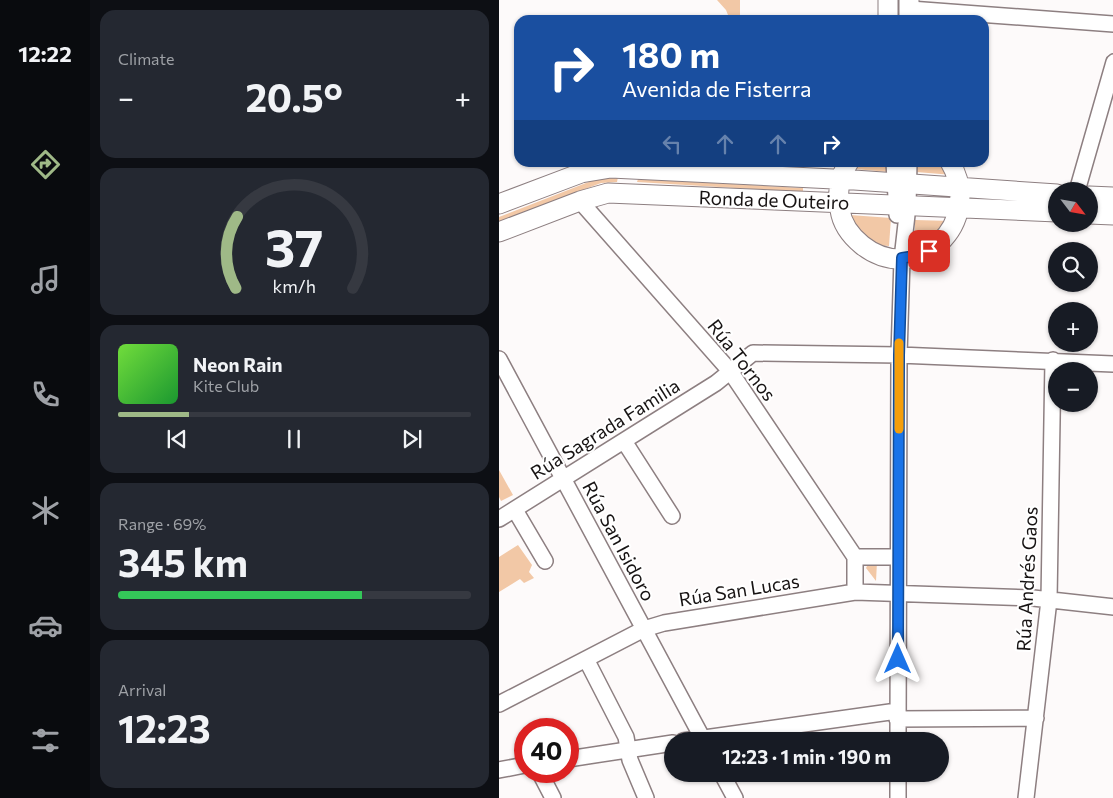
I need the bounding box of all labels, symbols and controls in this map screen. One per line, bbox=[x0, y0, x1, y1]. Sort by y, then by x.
text: 180 m bbox=[622, 32, 720, 75]
icon: right bbox=[539, 35, 604, 100]
text: 12:22 bbox=[18, 40, 72, 67]
text: Climate bbox=[118, 49, 174, 68]
text: 20.5° bbox=[245, 73, 343, 120]
text: Avenida de Fisterra bbox=[622, 75, 812, 102]
text: − bbox=[118, 80, 134, 114]
text: + bbox=[455, 80, 471, 114]
icon: left bbox=[658, 130, 686, 158]
icon: ahead bbox=[711, 130, 739, 158]
icon: ahead bbox=[764, 130, 792, 158]
icon: right bbox=[817, 130, 845, 158]
icon: directions bbox=[28, 147, 63, 182]
north arrow bbox=[1048, 182, 1098, 232]
map controls bbox=[1048, 182, 1098, 412]
street label: Ronda de Outeiro bbox=[698, 185, 850, 214]
text: 37 bbox=[265, 214, 324, 278]
pin bbox=[908, 230, 950, 272]
icon: arrive bbox=[915, 237, 943, 265]
button: search bbox=[1048, 242, 1098, 292]
icon: music bbox=[28, 262, 63, 297]
text: km/h bbox=[273, 275, 316, 297]
button: + bbox=[1048, 302, 1098, 352]
street label: Rúa Tornos bbox=[703, 314, 781, 405]
text: Neon Rain bbox=[193, 353, 283, 376]
button: − bbox=[1048, 362, 1098, 412]
street label: Rúa Sagrada Familia bbox=[526, 373, 684, 484]
text: Kite Club bbox=[193, 376, 259, 395]
icon: phone bbox=[28, 377, 63, 412]
icon: previous bbox=[163, 425, 191, 453]
icon: pause bbox=[280, 425, 308, 453]
icon: next bbox=[398, 425, 426, 453]
street label: Rúa San Isidoro bbox=[578, 477, 661, 605]
icon: climate bbox=[28, 493, 63, 528]
street label: Rúa Andrés Gaos bbox=[1011, 506, 1042, 652]
text: Range · 69% bbox=[118, 514, 206, 533]
text: 345 km bbox=[118, 538, 248, 585]
street label: Rúa San Lucas bbox=[677, 569, 801, 610]
icon: car bbox=[28, 608, 63, 643]
position arrow bbox=[871, 632, 923, 684]
text: Arrival bbox=[118, 680, 166, 699]
text: 12:23 bbox=[118, 704, 211, 751]
speed limit sign: 40 bbox=[514, 718, 579, 783]
icon: filters bbox=[28, 723, 63, 758]
text: 12:23 · 1 min · 190 m bbox=[722, 745, 891, 768]

